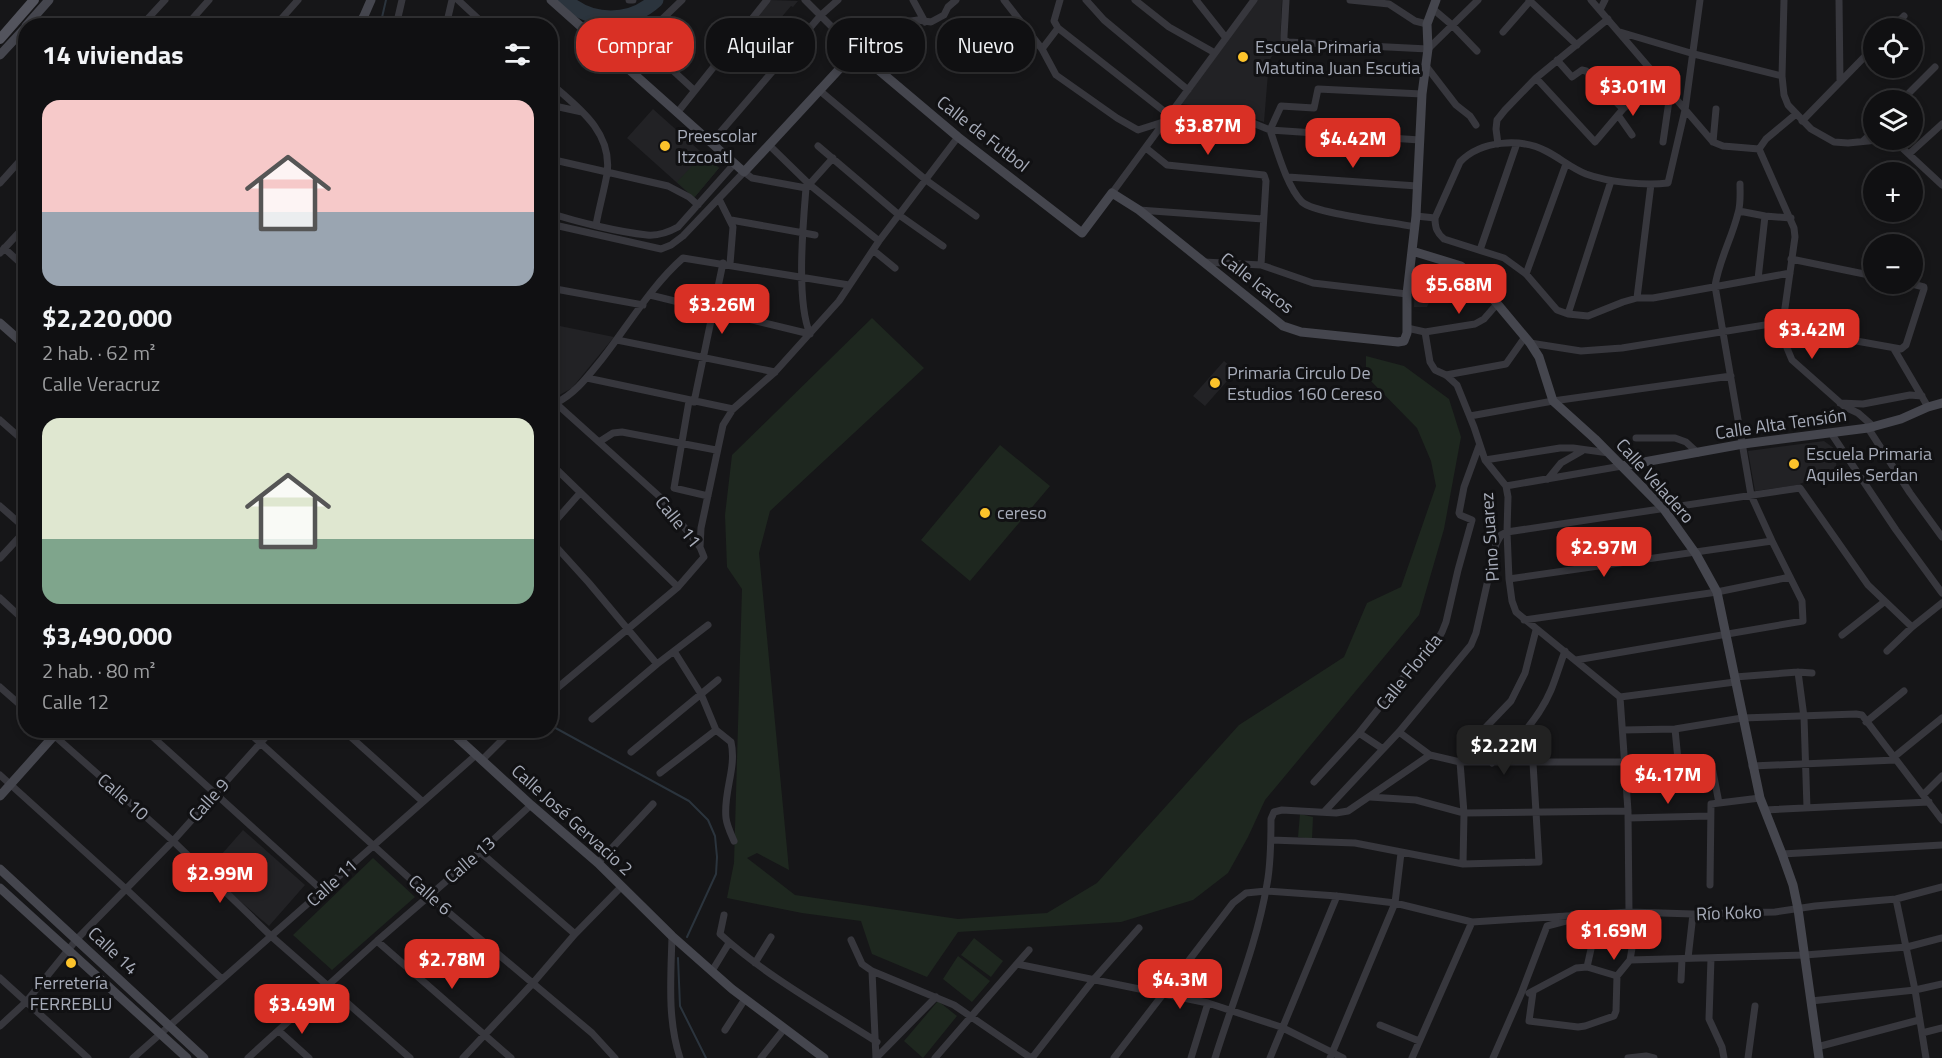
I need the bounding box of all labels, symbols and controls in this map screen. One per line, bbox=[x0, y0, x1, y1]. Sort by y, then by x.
chip: Comprar bbox=[576, 18, 694, 72]
chip: Alquilar bbox=[706, 18, 815, 72]
chip: Filtros bbox=[827, 18, 925, 72]
chip: Nuevo bbox=[937, 18, 1035, 72]
map controls bbox=[1863, 18, 1923, 294]
button: locate bbox=[1863, 18, 1923, 78]
place label: Escuela Primaria Matutina Juan Escutia bbox=[1255, 33, 1420, 81]
text: 14 viviendas bbox=[42, 35, 184, 74]
icon: filters bbox=[501, 38, 534, 71]
marker: Escuela Primaria Matutina Juan Escutia bbox=[1236, 50, 1250, 64]
pin: $3.01M bbox=[1584, 66, 1682, 117]
text: $3.01M bbox=[1599, 70, 1667, 101]
street label: Calle de Futbol bbox=[931, 89, 1035, 178]
button: layers bbox=[1863, 90, 1923, 150]
pin: $3.87M bbox=[1159, 105, 1257, 156]
text: $3.87M bbox=[1174, 109, 1242, 140]
pin: $4.42M bbox=[1304, 118, 1402, 169]
place label: Preescolar Itzcoatl bbox=[677, 122, 757, 170]
text: $4.42M bbox=[1319, 122, 1387, 153]
icon: home bbox=[234, 139, 342, 247]
marker: Preescolar Itzcoatl bbox=[658, 139, 672, 153]
button: + bbox=[1863, 162, 1923, 222]
button: − bbox=[1863, 234, 1923, 294]
street label: Calle Icacos bbox=[1215, 245, 1300, 320]
pin: $5.68M bbox=[1410, 264, 1508, 315]
text: $5.68M bbox=[1425, 268, 1493, 299]
pin: $3.26M bbox=[673, 284, 771, 335]
text: $3.26M bbox=[688, 288, 756, 319]
text: $2,220,000 bbox=[42, 298, 172, 337]
pin: $3.42M bbox=[1763, 309, 1861, 360]
text: $3.42M bbox=[1778, 313, 1846, 344]
text: 2 hab. · 62 m² bbox=[42, 337, 155, 368]
place label: Primaria Circulo De Estudios 160 Cereso bbox=[1227, 359, 1382, 407]
text: Calle Veracruz bbox=[42, 368, 160, 399]
marker: Primaria Circulo De Estudios 160 Cereso bbox=[1208, 376, 1222, 390]
street label: Calle Alta Tensión bbox=[1713, 401, 1848, 446]
street label: Calle Veladero bbox=[1610, 432, 1701, 529]
place label: Escuela Primaria Aquiles Serdan bbox=[1806, 440, 1932, 488]
icon: home bbox=[234, 457, 342, 565]
marker: Escuela Primaria Aquiles Serdan bbox=[1787, 457, 1801, 471]
street label: Calle 11 bbox=[649, 490, 708, 554]
street label: Pino Suarez bbox=[1473, 491, 1506, 583]
place label: cereso bbox=[997, 499, 1047, 526]
marker: cereso bbox=[978, 506, 992, 520]
pin: $2.97M bbox=[1555, 527, 1653, 578]
text: $2.97M bbox=[1570, 531, 1638, 562]
text: $3,490,000 bbox=[42, 616, 172, 655]
street label: Calle Florida bbox=[1369, 627, 1448, 716]
text: 2 hab. · 80 m² bbox=[42, 655, 155, 686]
text: Calle 12 bbox=[42, 686, 109, 717]
pin: $2.22M bbox=[1455, 725, 1553, 776]
text: $2.22M bbox=[1470, 729, 1538, 760]
pin: $4.17M bbox=[1619, 754, 1717, 805]
street label: Calle José Gervacio 2 bbox=[506, 758, 639, 882]
text: $4.17M bbox=[1634, 758, 1702, 789]
street label: Calle 10 bbox=[92, 767, 155, 827]
street label: Calle 9 bbox=[182, 772, 235, 827]
street label: Calle 13 bbox=[438, 830, 501, 890]
street label: Calle 11 bbox=[300, 852, 363, 913]
pin: $2.99M bbox=[171, 853, 269, 904]
text: $2.99M bbox=[186, 857, 254, 888]
street label: Calle 6 bbox=[403, 868, 458, 921]
street label: Río Koko bbox=[1696, 898, 1762, 927]
pin: $1.69M bbox=[1565, 910, 1663, 961]
text: $1.69M bbox=[1580, 914, 1648, 945]
street label: Calle 14 bbox=[82, 920, 145, 981]
pin: $2.78M bbox=[403, 939, 501, 990]
text: $2.78M bbox=[418, 943, 486, 974]
marker: Ferretería FERREBLU bbox=[64, 956, 78, 970]
pin: $4.3M bbox=[1138, 959, 1222, 1010]
text: $4.3M bbox=[1152, 963, 1208, 994]
place label: Ferretería FERREBLU bbox=[30, 969, 112, 1017]
pin: $3.49M bbox=[253, 984, 351, 1035]
text: $3.49M bbox=[268, 988, 336, 1019]

